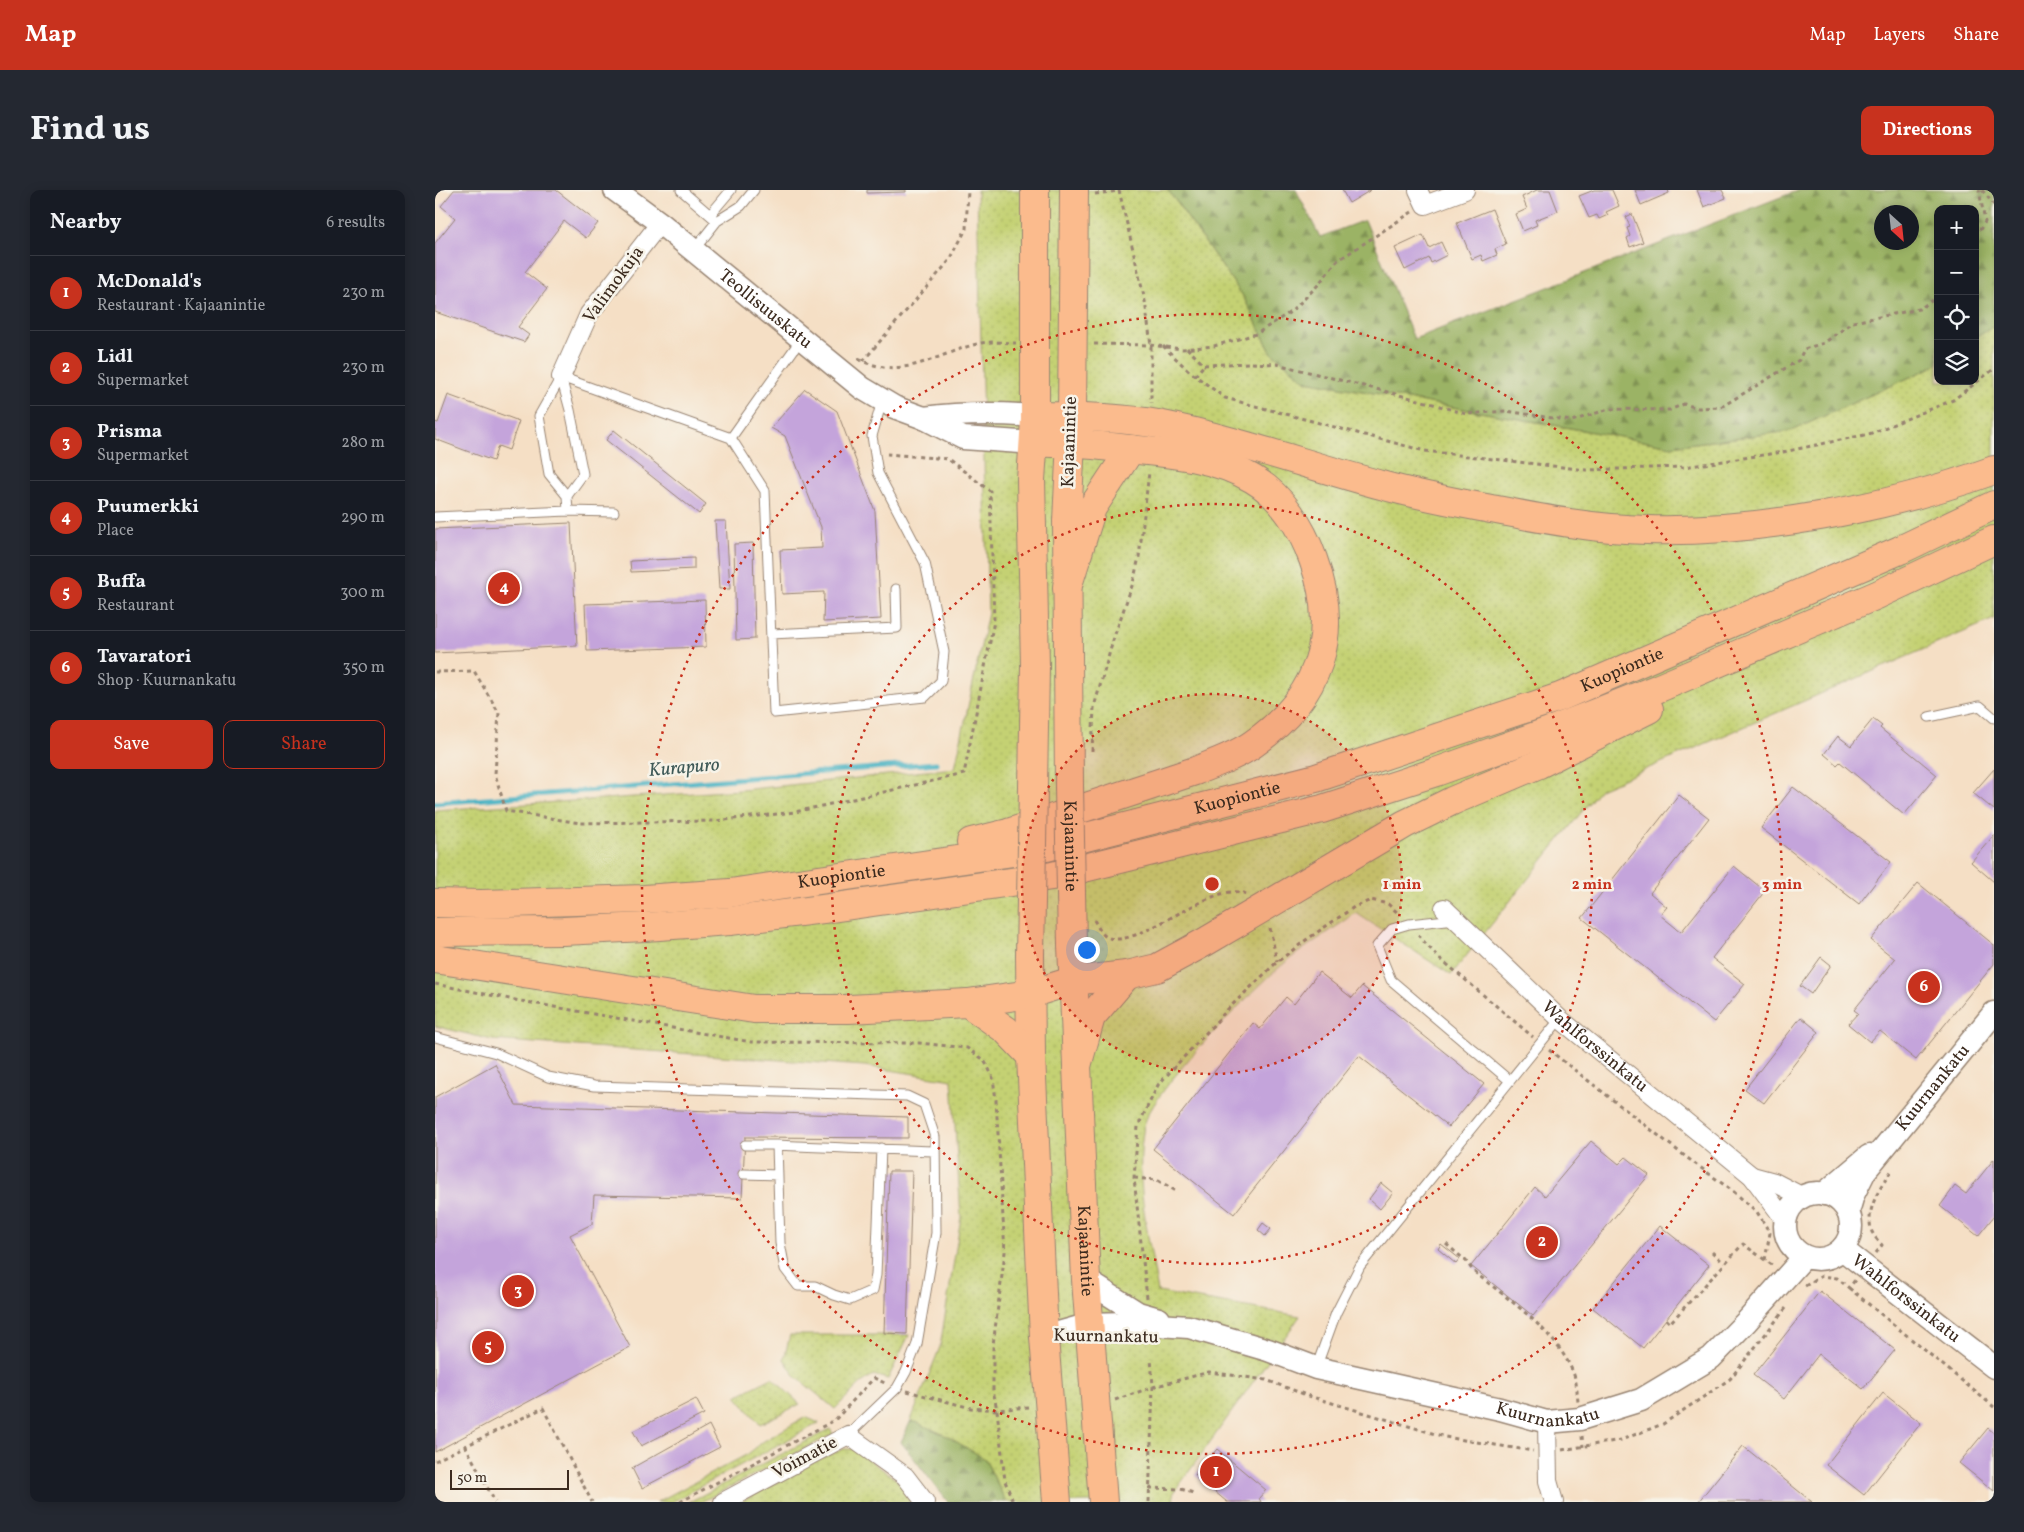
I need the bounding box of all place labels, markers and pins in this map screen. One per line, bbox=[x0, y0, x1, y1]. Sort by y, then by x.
pin: 4 bbox=[488, 569, 520, 607]
centre of rings bbox=[1203, 875, 1221, 893]
pin: 6 bbox=[1908, 968, 1940, 1006]
pin: 2 bbox=[1526, 1223, 1558, 1261]
pin: 3 bbox=[502, 1272, 534, 1310]
pin: 5 bbox=[472, 1328, 504, 1366]
pin: 1 bbox=[1200, 1453, 1232, 1491]

